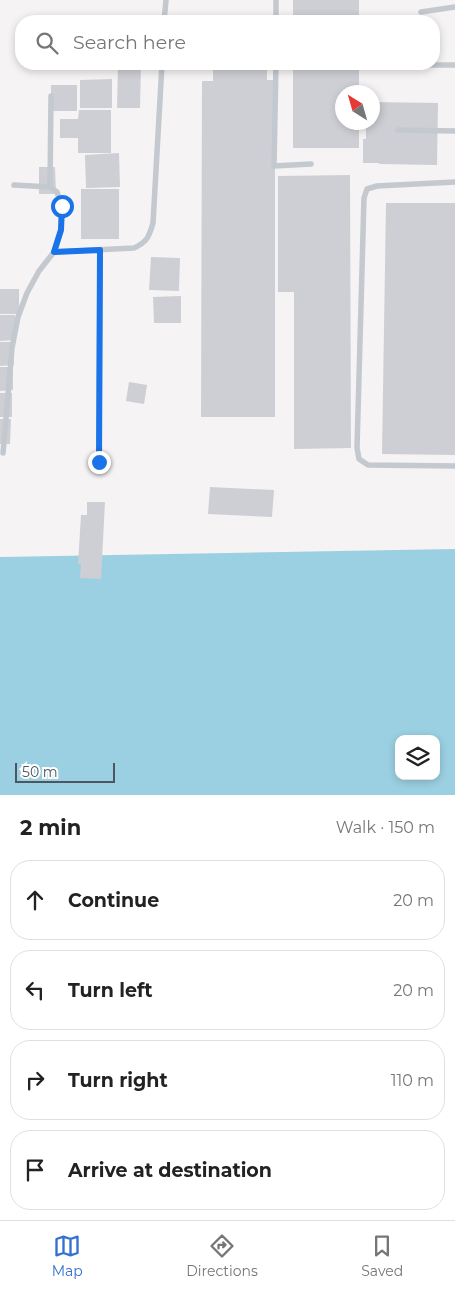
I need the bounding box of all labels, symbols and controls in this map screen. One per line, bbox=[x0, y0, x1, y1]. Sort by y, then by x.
search box bbox=[15, 15, 440, 70]
icon: search bbox=[33, 29, 61, 57]
text: Search here bbox=[73, 31, 186, 54]
north arrow bbox=[335, 85, 380, 130]
route start bbox=[51, 195, 74, 218]
route end bbox=[88, 451, 111, 474]
map controls bbox=[395, 735, 440, 780]
button: layers bbox=[395, 735, 440, 780]
scale bar bbox=[15, 760, 115, 783]
text: 50 m bbox=[22, 763, 58, 781]
text: 2 min bbox=[20, 815, 81, 840]
text: Walk · 150 m bbox=[336, 818, 435, 837]
icon: ahead bbox=[21, 886, 49, 914]
text: Continue bbox=[68, 889, 159, 912]
text: 20 m bbox=[393, 891, 434, 910]
icon: left bbox=[21, 976, 49, 1004]
text: Turn left bbox=[68, 979, 153, 1002]
text: 20 m bbox=[393, 981, 434, 1000]
icon: right bbox=[21, 1066, 49, 1094]
text: Turn right bbox=[68, 1069, 168, 1092]
text: 110 m bbox=[391, 1071, 434, 1090]
icon: arrive bbox=[21, 1156, 49, 1184]
text: Arrive at destination bbox=[68, 1159, 272, 1182]
tab: Map bbox=[52, 1232, 83, 1280]
tab: Directions bbox=[186, 1232, 258, 1280]
tab: Saved bbox=[361, 1232, 403, 1280]

